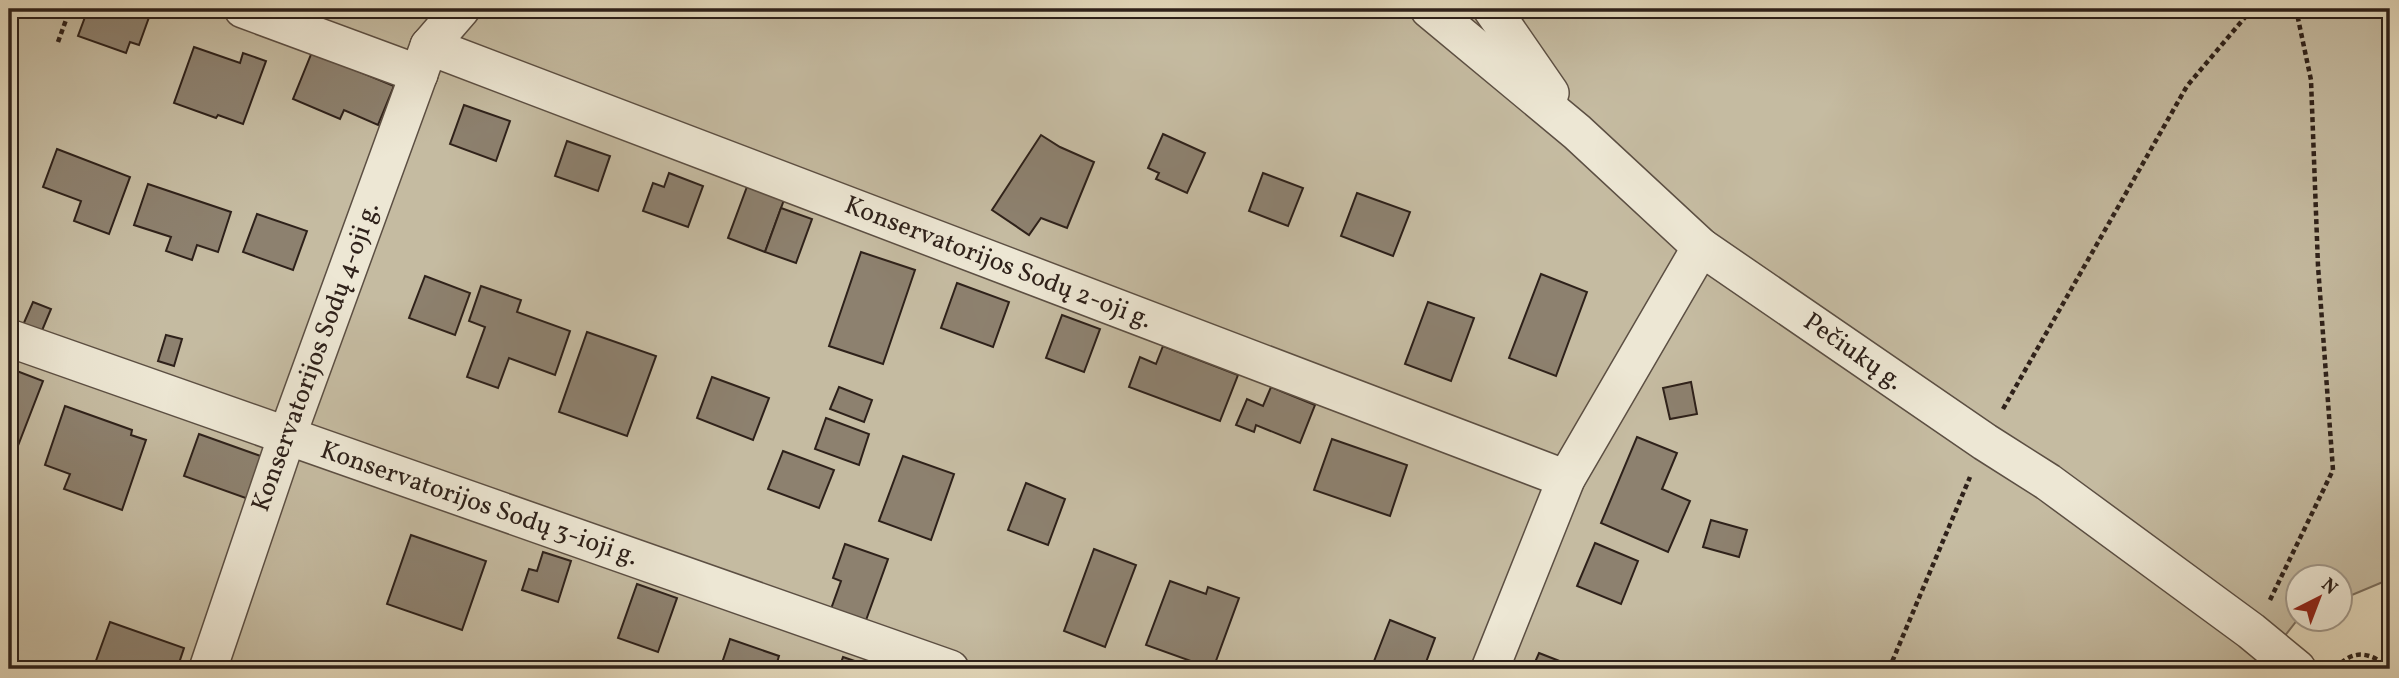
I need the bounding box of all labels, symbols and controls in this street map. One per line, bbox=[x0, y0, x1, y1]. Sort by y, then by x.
street label: Konservatorijos Sodų 2-oji g. bbox=[839, 188, 1157, 338]
street label: Konservatorijos Sodų 4-oji g. bbox=[243, 197, 389, 517]
street label: Pečiukų g. bbox=[1796, 304, 1910, 400]
street label: Konservatorijos Sodų 3-ioji g. bbox=[315, 433, 643, 575]
north arrow bbox=[2284, 562, 2354, 632]
text: N bbox=[2315, 573, 2343, 601]

